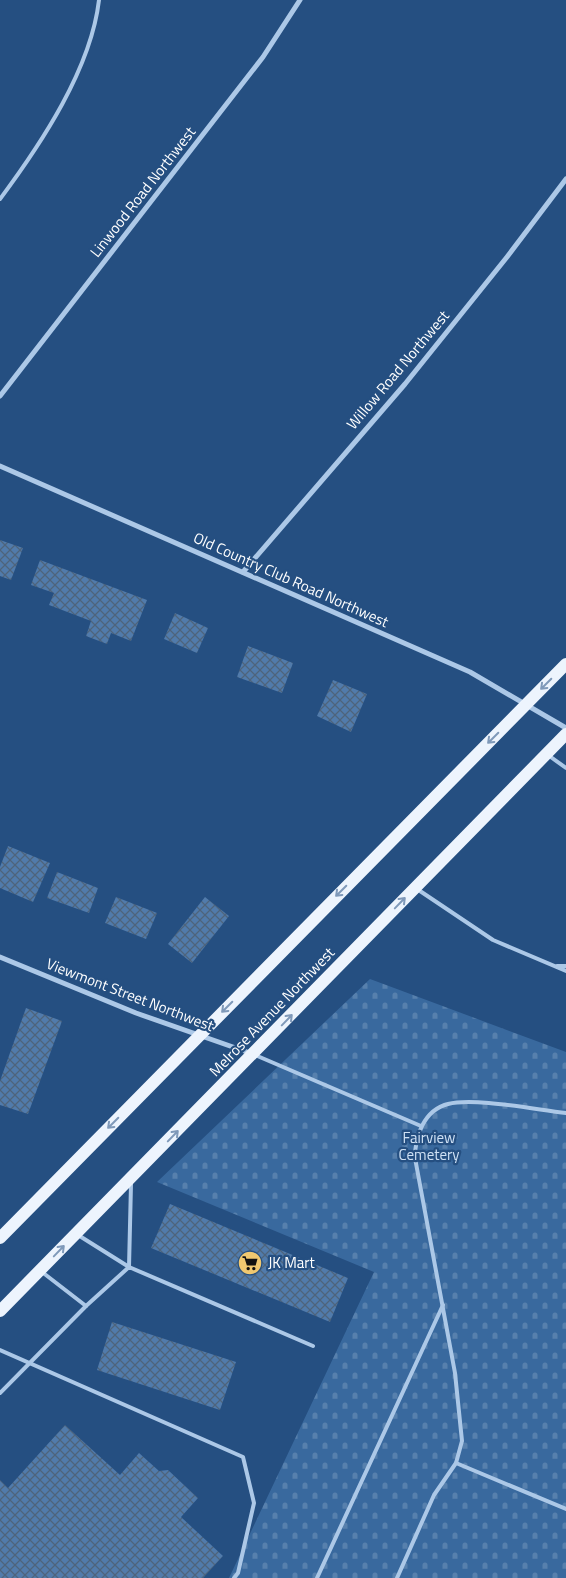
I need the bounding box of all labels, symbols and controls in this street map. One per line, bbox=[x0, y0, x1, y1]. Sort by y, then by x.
street label: Linwood Road Northwest bbox=[84, 121, 201, 262]
street label: Willow Road Northwest bbox=[341, 304, 455, 434]
street label: Old Country Club Road Northwest bbox=[190, 526, 393, 633]
one-way arrow bbox=[540, 678, 553, 690]
one-way arrow bbox=[486, 732, 499, 744]
one-way arrow bbox=[335, 885, 348, 897]
one-way arrow bbox=[394, 897, 406, 909]
street label: Melrose Avenue Northwest bbox=[204, 941, 340, 1082]
street label: Viewmont Street Northwest bbox=[43, 952, 218, 1037]
one-way arrow bbox=[221, 1001, 233, 1013]
one-way arrow bbox=[280, 1014, 292, 1026]
one-way arrow bbox=[107, 1116, 119, 1129]
park label: Fairview Cemetery bbox=[399, 1126, 459, 1166]
one-way arrow bbox=[167, 1129, 179, 1142]
one-way arrow bbox=[53, 1245, 65, 1258]
supermarket icon: JK Mart bbox=[237, 1250, 263, 1276]
place label: JK Mart bbox=[268, 1251, 315, 1274]

